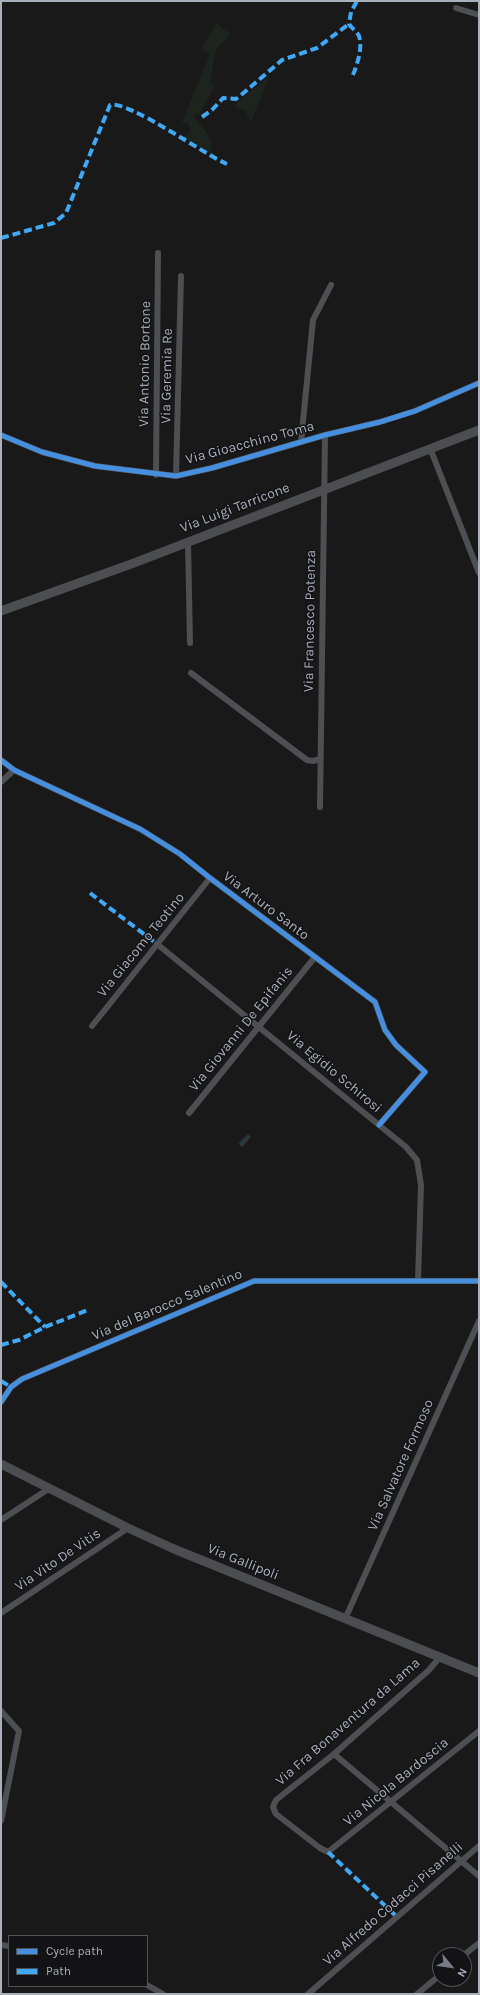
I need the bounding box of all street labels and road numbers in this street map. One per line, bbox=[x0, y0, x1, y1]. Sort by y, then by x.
street label: Via Antonio Bortone bbox=[136, 301, 154, 427]
street label: Via Geremia Re bbox=[158, 328, 176, 424]
street label: Via Gioacchino Toma bbox=[184, 418, 316, 468]
street label: Via Luigi Tarricone bbox=[178, 479, 292, 537]
street label: Via Francesco Potenza bbox=[300, 550, 320, 692]
street label: Via Arturo Santo bbox=[220, 868, 312, 944]
street label: Via Giacomo Teotino bbox=[94, 889, 188, 1001]
street label: Via Giovanni De Epifanis bbox=[186, 963, 296, 1095]
street label: Via Egidio Schirosi bbox=[283, 1027, 385, 1117]
street label: Via del Barocco Salentino bbox=[89, 1266, 245, 1344]
street label: Via Salvatore Formoso bbox=[364, 1397, 438, 1533]
street label: Via Vito De Vitis bbox=[12, 1525, 104, 1595]
street label: Via Gallipoli bbox=[205, 1540, 281, 1584]
street label: Via Fra Bonaventura da Lama bbox=[272, 1655, 424, 1789]
street label: Via Nicola Bardoscia bbox=[340, 1734, 452, 1830]
street label: Via Alfredo Codacci Pisanelli bbox=[320, 1839, 466, 1969]

